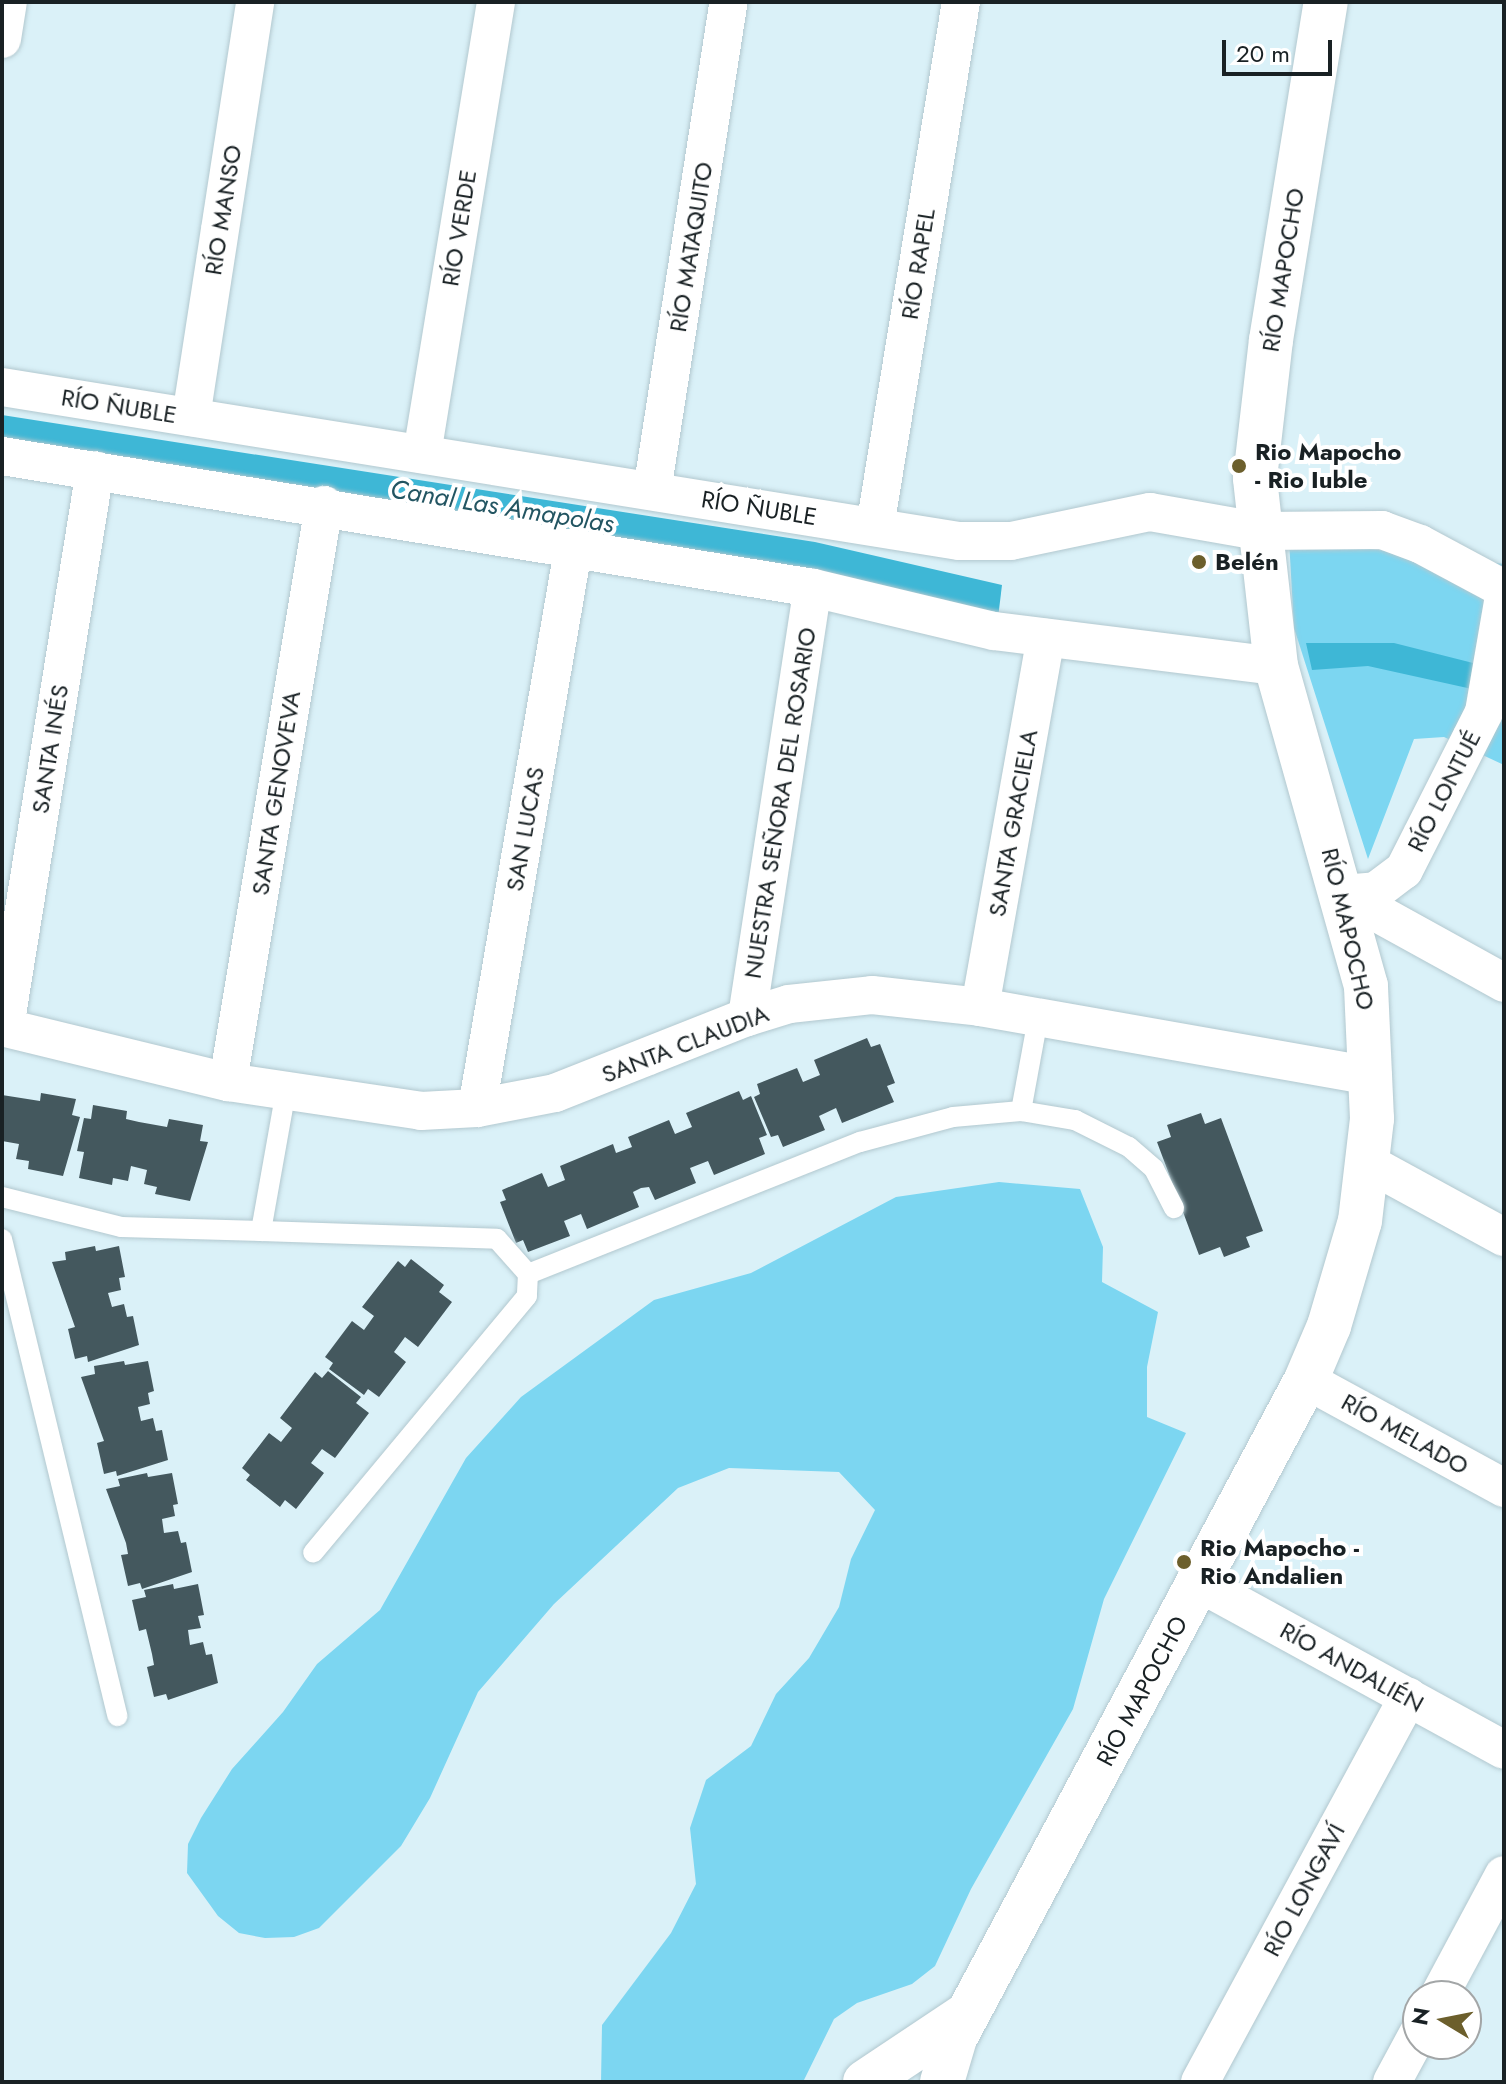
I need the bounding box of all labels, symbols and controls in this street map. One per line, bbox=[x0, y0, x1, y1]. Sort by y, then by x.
scale bar bbox=[1226, 24, 1336, 74]
text: 20 m bbox=[1236, 36, 1290, 71]
street label: RÍO MANSO bbox=[198, 143, 248, 277]
street label: RÍO MATAQUITO bbox=[663, 160, 719, 334]
street label: RÍO VERDE bbox=[436, 168, 482, 288]
street label: RÍO MAPOCHO bbox=[1256, 186, 1310, 354]
street label: RÍO RAPEL bbox=[895, 206, 941, 322]
street label: RÍO ÑUBLE bbox=[59, 383, 179, 429]
place label: Rio Mapocho - Rio Iuble bbox=[1255, 438, 1401, 494]
marker: Rio Mapocho - Rio Iuble bbox=[1230, 457, 1248, 475]
water label: Canal Las Amapolas bbox=[388, 474, 616, 540]
street label: RÍO ÑUBLE bbox=[699, 485, 819, 531]
place label: Belén bbox=[1215, 548, 1279, 576]
marker: Belén bbox=[1190, 553, 1208, 571]
street label: NUESTRA SEÑORA DEL ROSARIO bbox=[738, 625, 822, 981]
street label: SANTA INÉS bbox=[26, 682, 74, 816]
street label: SANTA GENOVEVA bbox=[246, 689, 306, 897]
street label: RÍO LONTUÉ bbox=[1401, 725, 1487, 857]
street label: SANTA GRACIELA bbox=[982, 727, 1044, 919]
street label: SAN LUCAS bbox=[500, 765, 550, 893]
street label: RÍO MAPOCHO bbox=[1315, 845, 1381, 1013]
street label: SANTA CLAUDIA bbox=[598, 999, 772, 1089]
street label: RÍO MELADO bbox=[1336, 1387, 1474, 1481]
place label: Rio Mapocho - Rio Andalien bbox=[1200, 1534, 1359, 1590]
marker: Rio Mapocho - Rio Andalien bbox=[1175, 1553, 1193, 1571]
street label: RÍO MAPOCHO bbox=[1090, 1611, 1194, 1771]
street label: RÍO ANDALIÉN bbox=[1275, 1616, 1429, 1718]
street label: RÍO LONGAVÍ bbox=[1257, 1819, 1351, 1961]
north arrow bbox=[1402, 1980, 1482, 2060]
text: N bbox=[1403, 2005, 1438, 2028]

